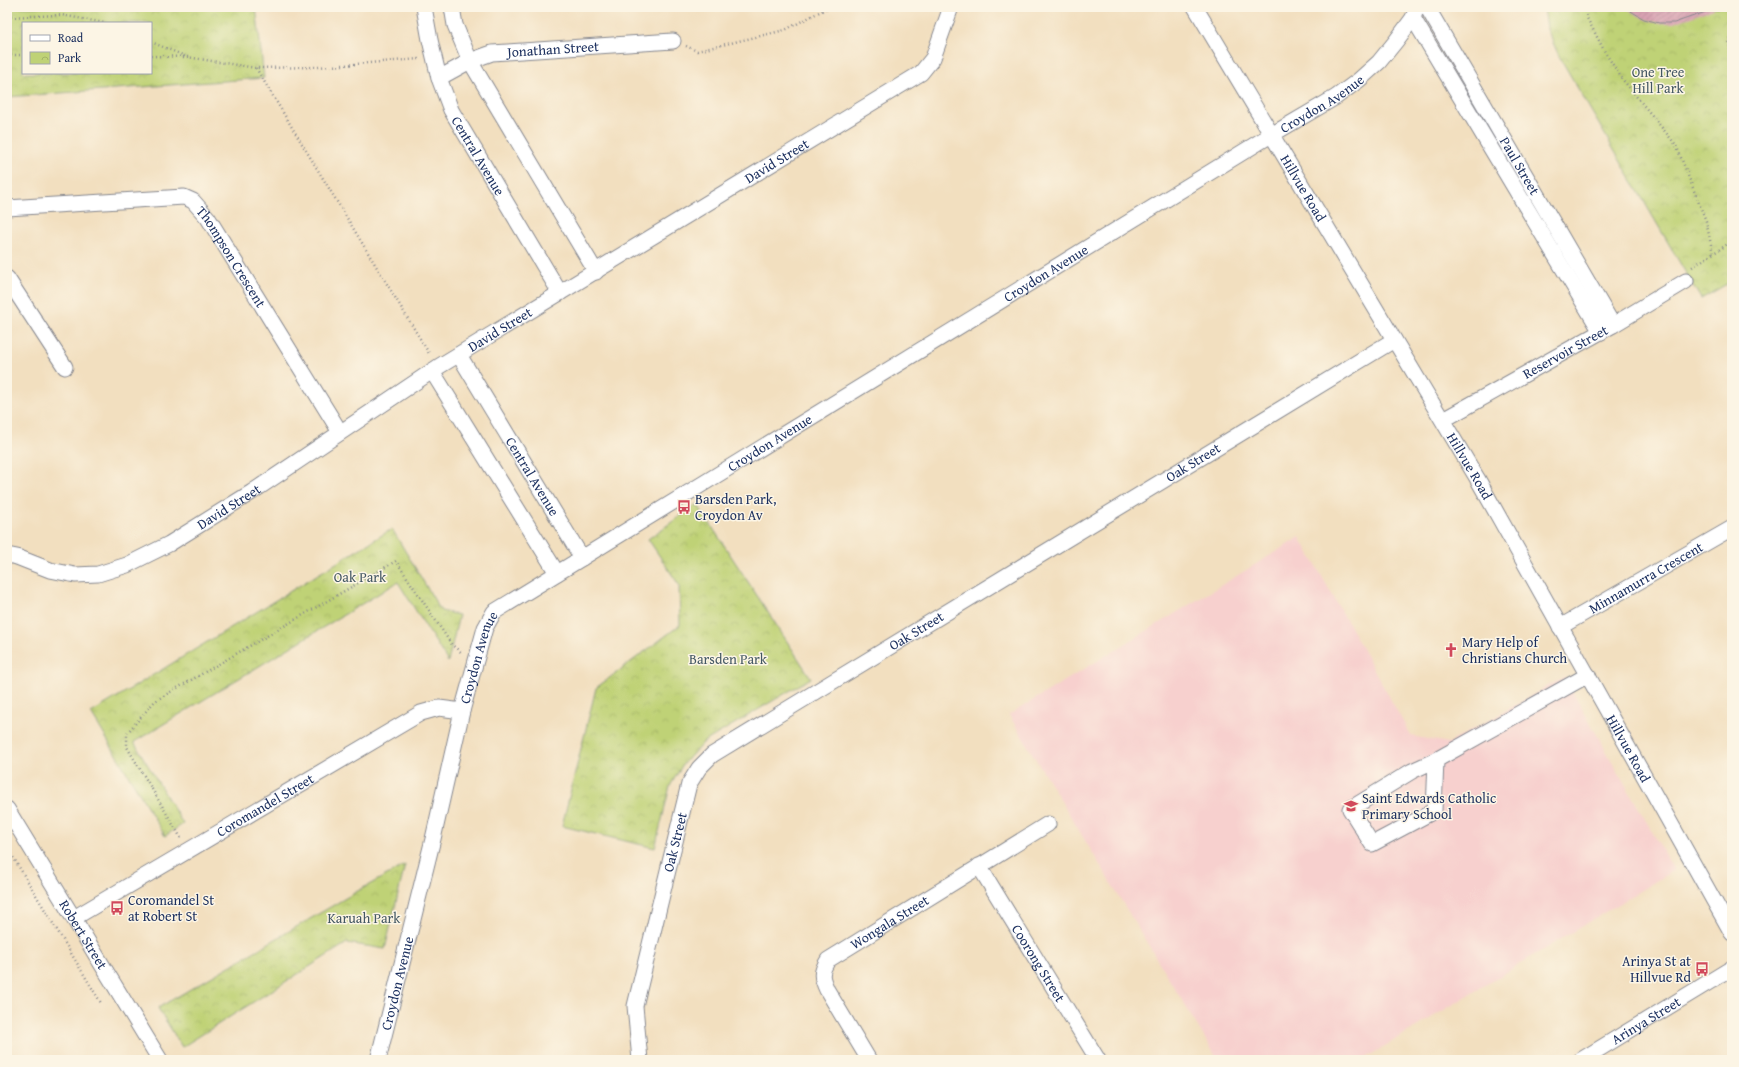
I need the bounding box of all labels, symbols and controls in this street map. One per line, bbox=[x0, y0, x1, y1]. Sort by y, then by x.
legend bbox=[22, 22, 152, 74]
text: Road bbox=[58, 29, 84, 46]
street label: Jonathan Street bbox=[505, 36, 600, 62]
text: Park bbox=[58, 49, 82, 66]
park label: One Tree Hill Park bbox=[1632, 62, 1685, 98]
street label: Croydon Avenue bbox=[1276, 70, 1369, 138]
street label: Central Avenue bbox=[447, 112, 510, 200]
street label: Paul Street bbox=[1495, 133, 1545, 199]
street label: David Street bbox=[741, 134, 813, 188]
street label: Hillvue Road bbox=[1276, 151, 1331, 226]
street label: Thompson Crescent bbox=[192, 202, 271, 311]
street label: Croydon Avenue bbox=[1000, 239, 1092, 307]
street label: David Street bbox=[464, 302, 536, 357]
street label: Reservoir Street bbox=[1519, 320, 1611, 384]
street label: Croydon Avenue bbox=[724, 409, 816, 476]
street label: Hillvue Road bbox=[1442, 429, 1497, 504]
street label: Central Avenue bbox=[501, 433, 565, 520]
street label: Oak Street bbox=[1162, 438, 1224, 487]
street label: David Street bbox=[193, 479, 265, 534]
place label: Barsden Park, Croydon Av bbox=[695, 489, 776, 525]
bus stop icon: Barsden Park, Croydon Av bbox=[676, 499, 692, 515]
street label: Minnamurra Crescent bbox=[1585, 537, 1707, 618]
park label: Oak Park bbox=[334, 567, 387, 587]
street label: Oak Street bbox=[885, 606, 947, 655]
street label: Croydon Avenue bbox=[455, 607, 503, 706]
place label: Mary Help of Christians Church bbox=[1462, 632, 1567, 668]
church icon: Mary Help of Christians Church bbox=[1443, 642, 1459, 658]
park label: Barsden Park bbox=[689, 649, 768, 669]
street label: Hillvue Road bbox=[1602, 711, 1656, 786]
street label: Coromandel Street bbox=[213, 768, 318, 842]
place label: Saint Edwards Catholic Primary School bbox=[1362, 788, 1496, 824]
school or university icon: Saint Edwards Catholic Primary School bbox=[1343, 798, 1359, 814]
street label: Oak Street bbox=[658, 810, 692, 874]
place label: Coromandel St at Robert St bbox=[128, 890, 214, 926]
street label: Wongala Street bbox=[846, 890, 933, 954]
street label: Robert Street bbox=[55, 896, 112, 973]
bus stop icon: Coromandel St at Robert St bbox=[109, 900, 125, 916]
park label: Karuah Park bbox=[328, 908, 401, 928]
street label: Coorong Street bbox=[1007, 920, 1070, 1006]
street label: Croydon Avenue bbox=[376, 934, 418, 1032]
place label: Arinya St at Hillvue Rd bbox=[1622, 951, 1692, 987]
bus stop icon: Arinya St at Hillvue Rd bbox=[1694, 961, 1710, 977]
street label: Arinya Street bbox=[1607, 992, 1684, 1049]

